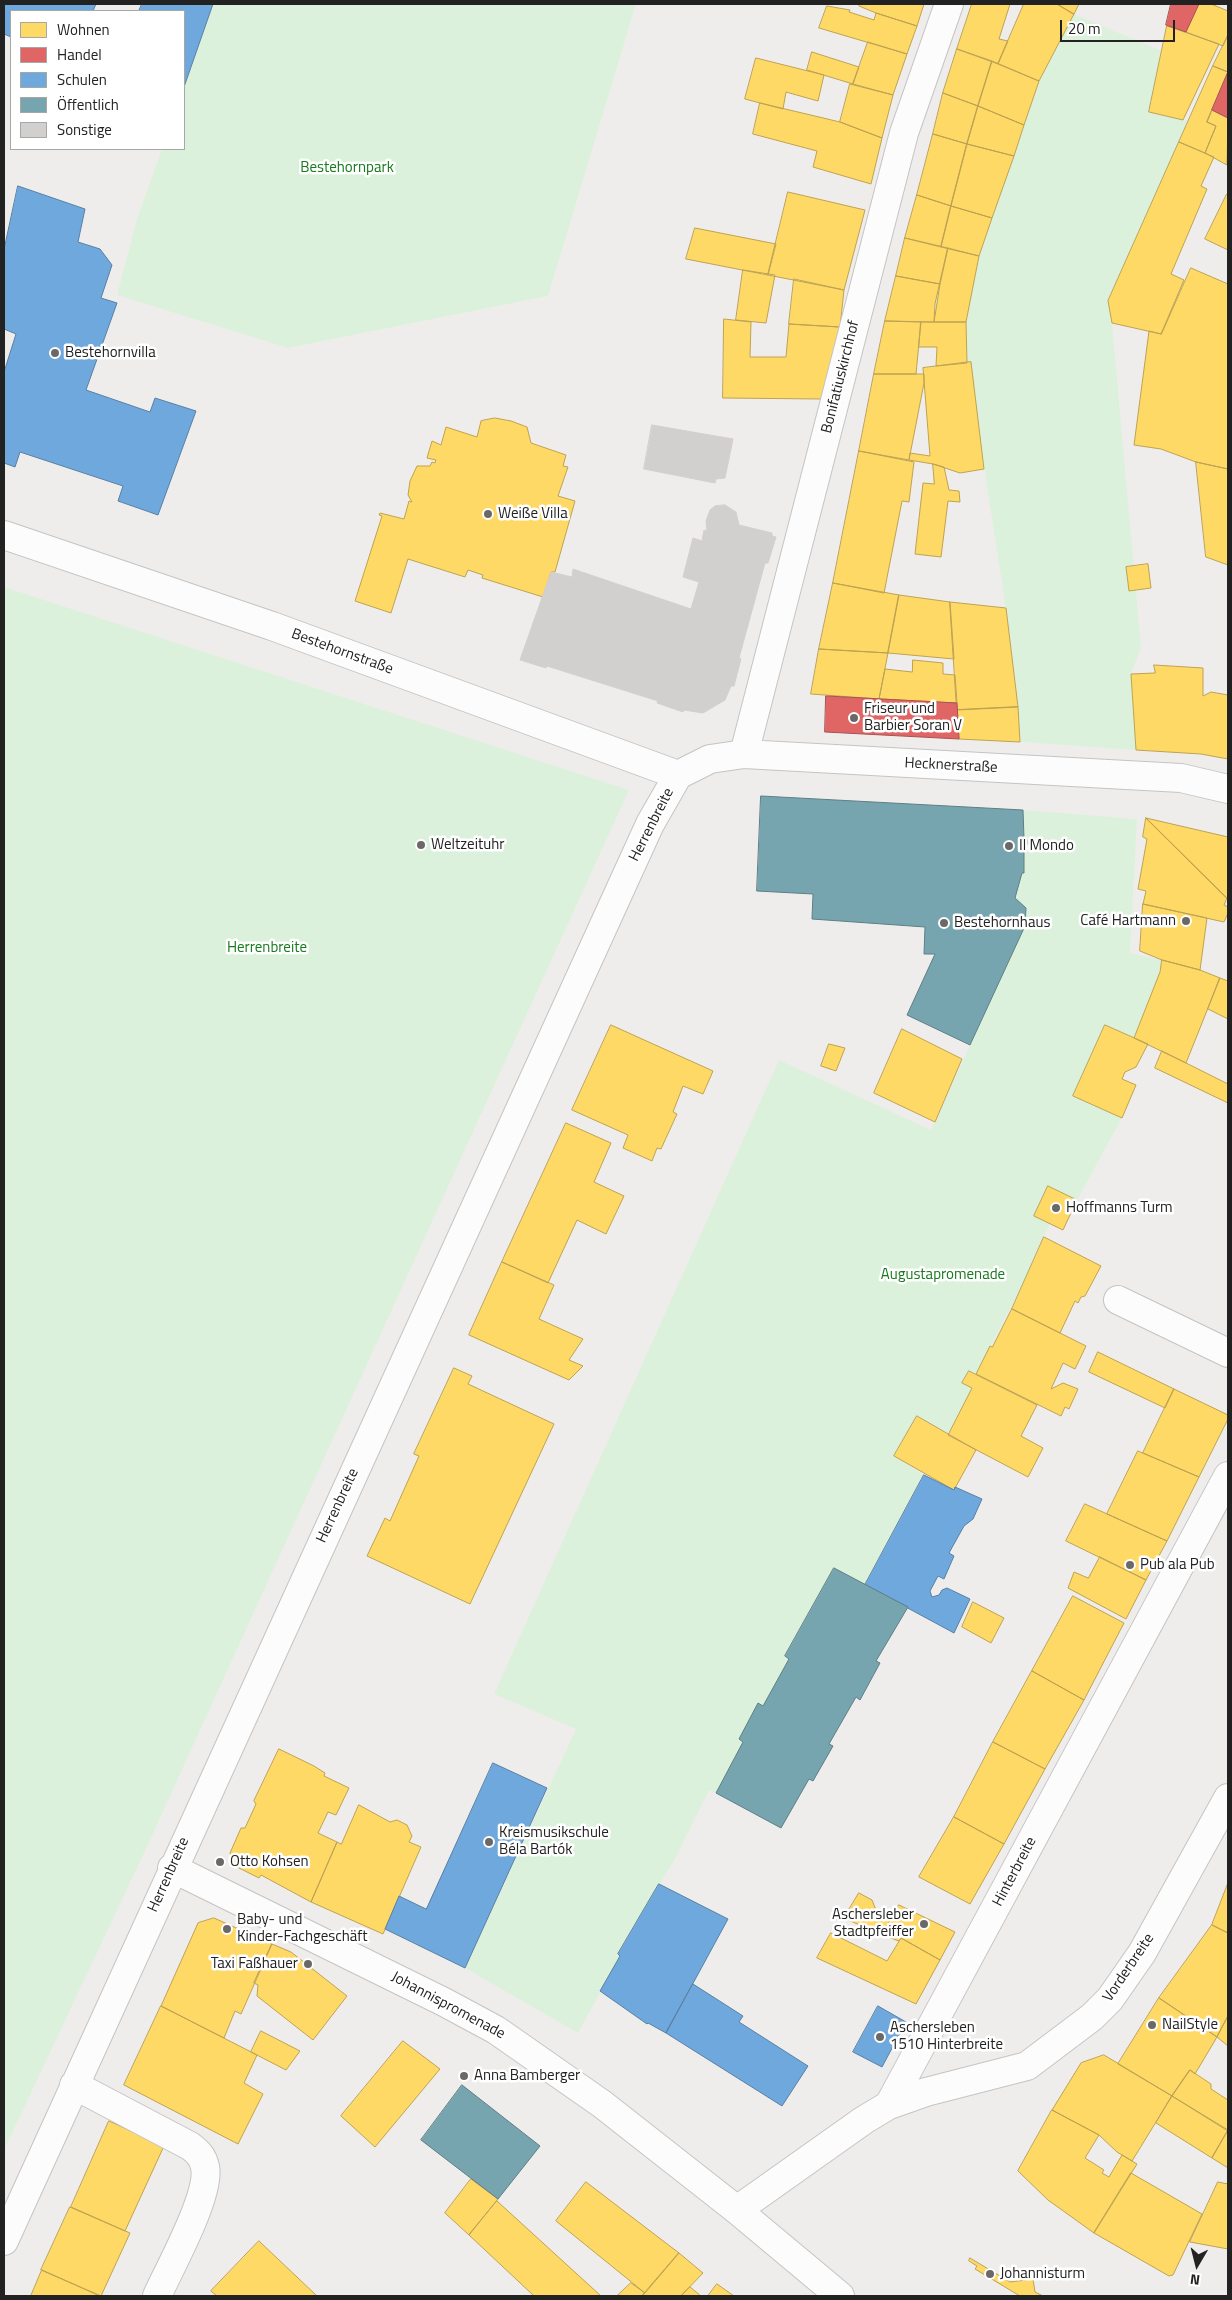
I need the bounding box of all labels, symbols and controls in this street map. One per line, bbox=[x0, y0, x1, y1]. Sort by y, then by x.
legend bbox=[10, 10, 185, 150]
scale bar bbox=[1062, 10, 1177, 42]
text: 20 m bbox=[1068, 17, 1101, 40]
text: Wohnen bbox=[57, 18, 110, 41]
text: Handel bbox=[57, 43, 102, 66]
text: Schulen bbox=[57, 68, 107, 91]
text: Öffentlich bbox=[57, 93, 119, 116]
text: Sonstige bbox=[57, 118, 112, 141]
park label: Bestehornpark bbox=[300, 159, 394, 177]
street label: Bonifatiuskirchhof bbox=[818, 319, 864, 435]
place label: Bestehornvilla bbox=[65, 344, 156, 362]
marker: Bestehornvilla bbox=[49, 347, 61, 359]
place label: Weiße Villa bbox=[498, 505, 568, 523]
marker: Weiße Villa bbox=[482, 508, 494, 520]
street label: Bestehornstraße bbox=[289, 625, 395, 679]
place label: Friseur und Barbier Soran V bbox=[864, 700, 962, 735]
marker: Friseur und Barbier Soran V bbox=[848, 712, 860, 724]
street label: Hecknerstraße bbox=[904, 755, 998, 777]
street label: Herrenbreite bbox=[626, 785, 678, 865]
place label: Weltzeituhr bbox=[431, 836, 504, 854]
place label: Il Mondo bbox=[1019, 837, 1074, 855]
marker: Weltzeituhr bbox=[415, 839, 427, 851]
marker: Il Mondo bbox=[1003, 840, 1015, 852]
place label: Café Hartmann bbox=[1080, 912, 1176, 930]
place label: Bestehornhaus bbox=[954, 914, 1050, 932]
marker: Café Hartmann bbox=[1180, 915, 1192, 927]
marker: Bestehornhaus bbox=[938, 917, 950, 929]
park label: Herrenbreite bbox=[227, 939, 307, 957]
place label: Hoffmanns Turm bbox=[1066, 1199, 1173, 1217]
marker: Hoffmanns Turm bbox=[1050, 1202, 1062, 1214]
park label: Augustapromenade bbox=[881, 1266, 1005, 1284]
street label: Herrenbreite bbox=[313, 1466, 363, 1546]
place label: Pub ala Pub bbox=[1140, 1556, 1215, 1574]
marker: Pub ala Pub bbox=[1124, 1559, 1136, 1571]
place label: Kreismusikschule Béla Bartók bbox=[499, 1824, 609, 1859]
street label: Hinterbreite bbox=[989, 1834, 1041, 1910]
street label: Herrenbreite bbox=[144, 1835, 194, 1915]
marker: Kreismusikschule Béla Bartók bbox=[483, 1836, 495, 1848]
place label: Otto Kohsen bbox=[230, 1853, 309, 1871]
marker: Otto Kohsen bbox=[214, 1856, 226, 1868]
place label: Aschersleber Stadtpfeiffer bbox=[832, 1906, 914, 1941]
place label: Baby- und Kinder-Fachgeschäft bbox=[237, 1911, 368, 1946]
marker: Aschersleber Stadtpfeiffer bbox=[918, 1918, 930, 1930]
marker: Baby- und Kinder-Fachgeschäft bbox=[221, 1923, 233, 1935]
street label: Vorderbreite bbox=[1100, 1930, 1158, 2006]
place label: Taxi Faßhauer bbox=[211, 1955, 298, 1973]
marker: Taxi Faßhauer bbox=[302, 1958, 314, 1970]
street label: Johannispromenade bbox=[388, 1968, 508, 2044]
place label: NailStyle bbox=[1162, 2016, 1218, 2034]
place label: Aschersleben 1510 Hinterbreite bbox=[890, 2019, 1003, 2054]
marker: NailStyle bbox=[1146, 2019, 1158, 2031]
marker: Aschersleben 1510 Hinterbreite bbox=[874, 2031, 886, 2043]
place label: Anna Bamberger bbox=[474, 2067, 580, 2085]
marker: Anna Bamberger bbox=[458, 2070, 470, 2082]
north arrow bbox=[1172, 2240, 1222, 2290]
place label: Johannisturm bbox=[1000, 2265, 1085, 2283]
marker: Johannisturm bbox=[984, 2268, 996, 2280]
text: N bbox=[1189, 2269, 1201, 2291]

